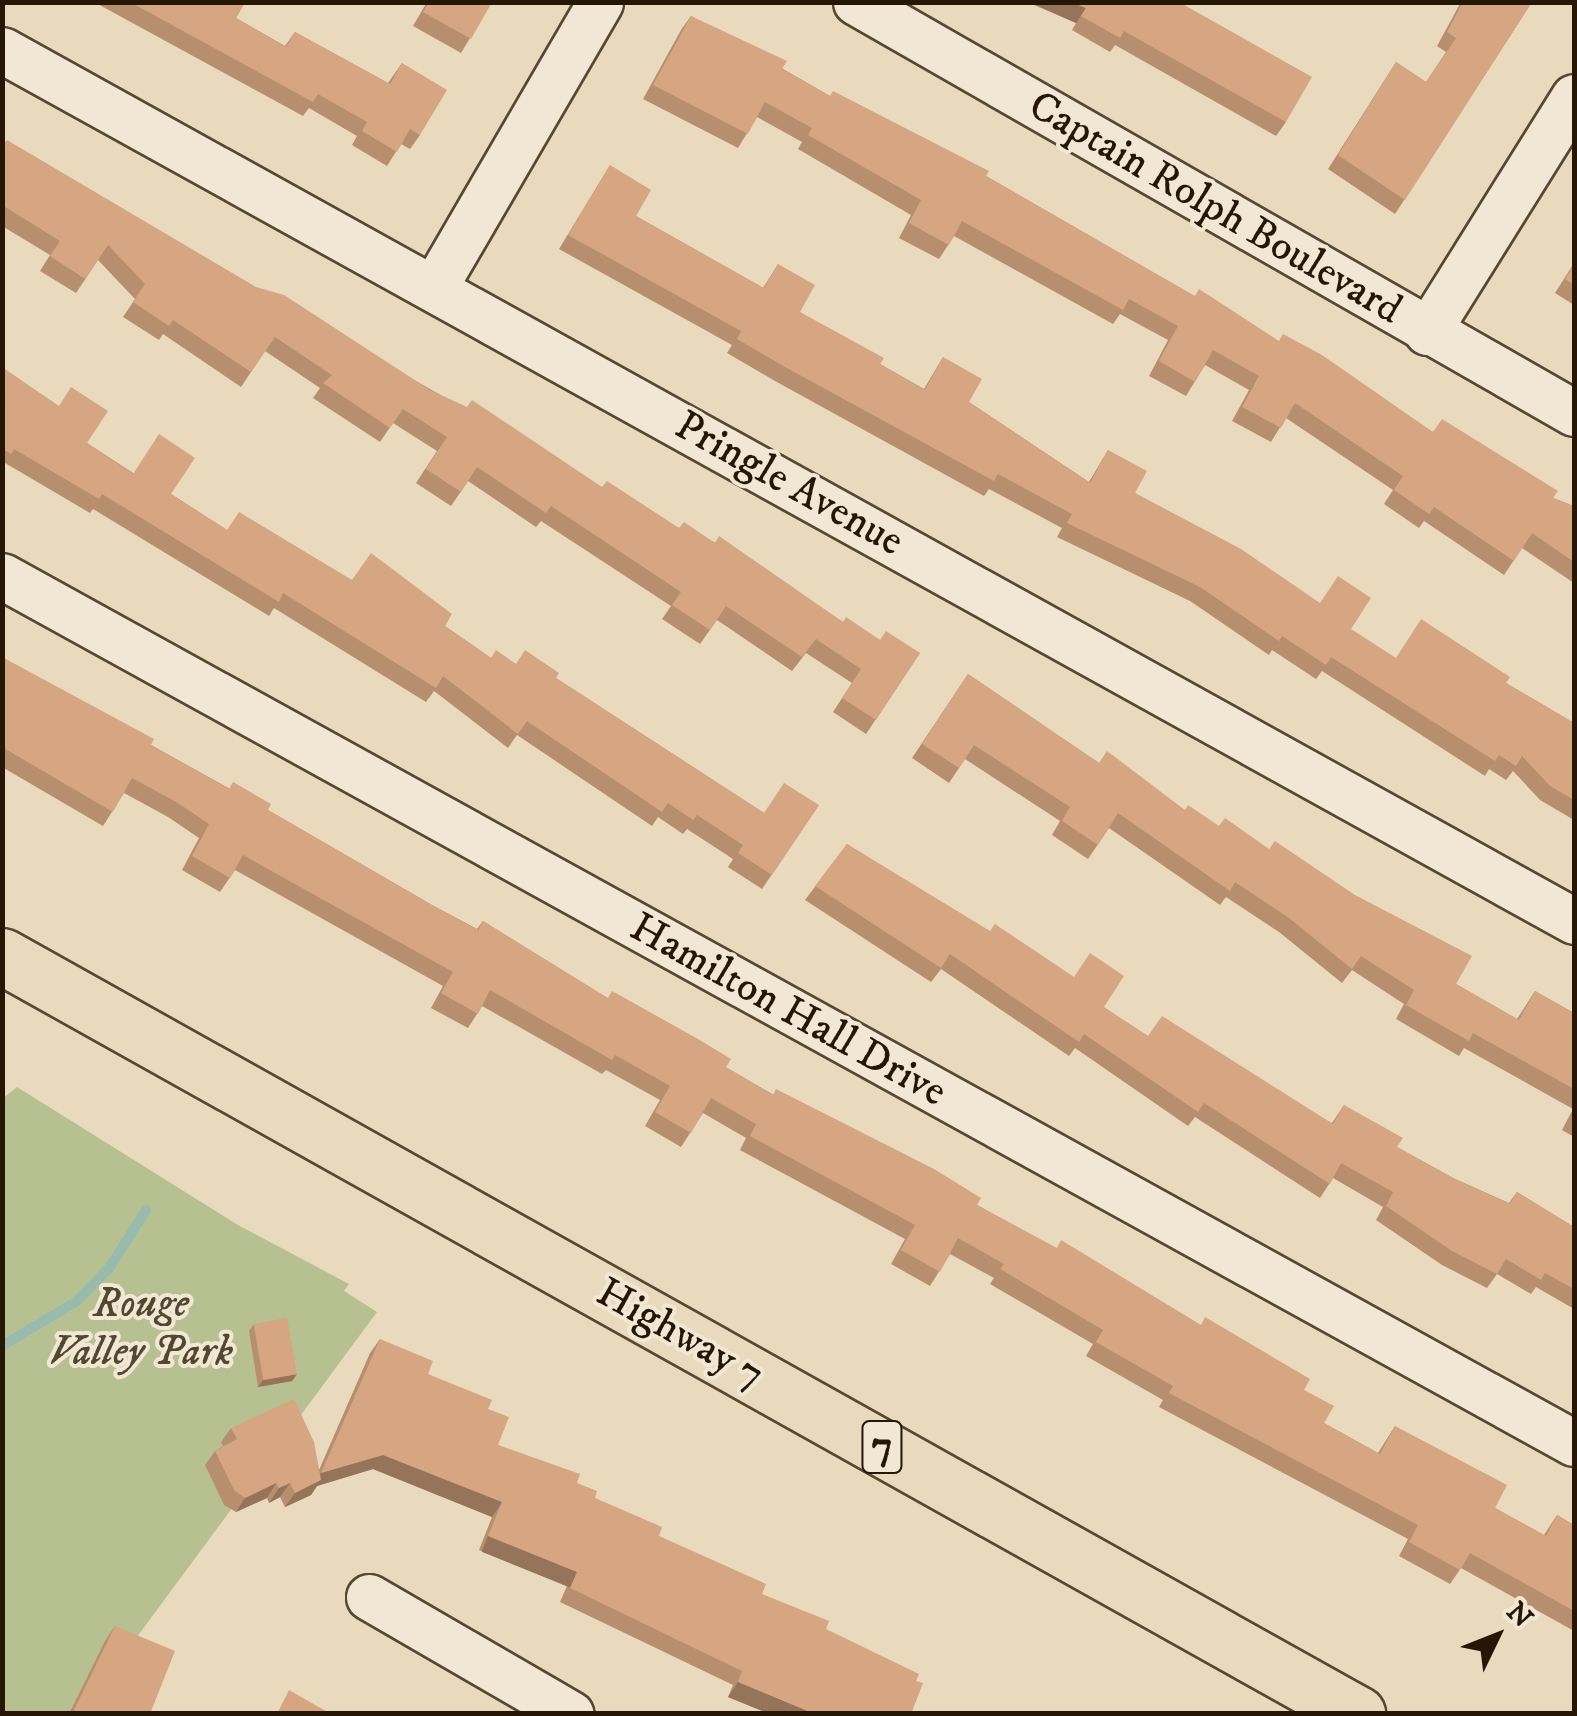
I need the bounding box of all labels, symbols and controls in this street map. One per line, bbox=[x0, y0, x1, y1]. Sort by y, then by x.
street label: Captain Rolph Boulevard bbox=[1020, 81, 1410, 335]
street label: Pringle Avenue bbox=[666, 401, 912, 567]
street label: Hamilton Hall Drive bbox=[621, 902, 955, 1118]
street label: Highway 7 bbox=[587, 1267, 773, 1401]
park label: Rouge Valley Park bbox=[49, 1279, 233, 1378]
road number: 7 bbox=[860, 1412, 904, 1482]
north arrow bbox=[1447, 1586, 1547, 1686]
text: N bbox=[1499, 1595, 1540, 1636]

